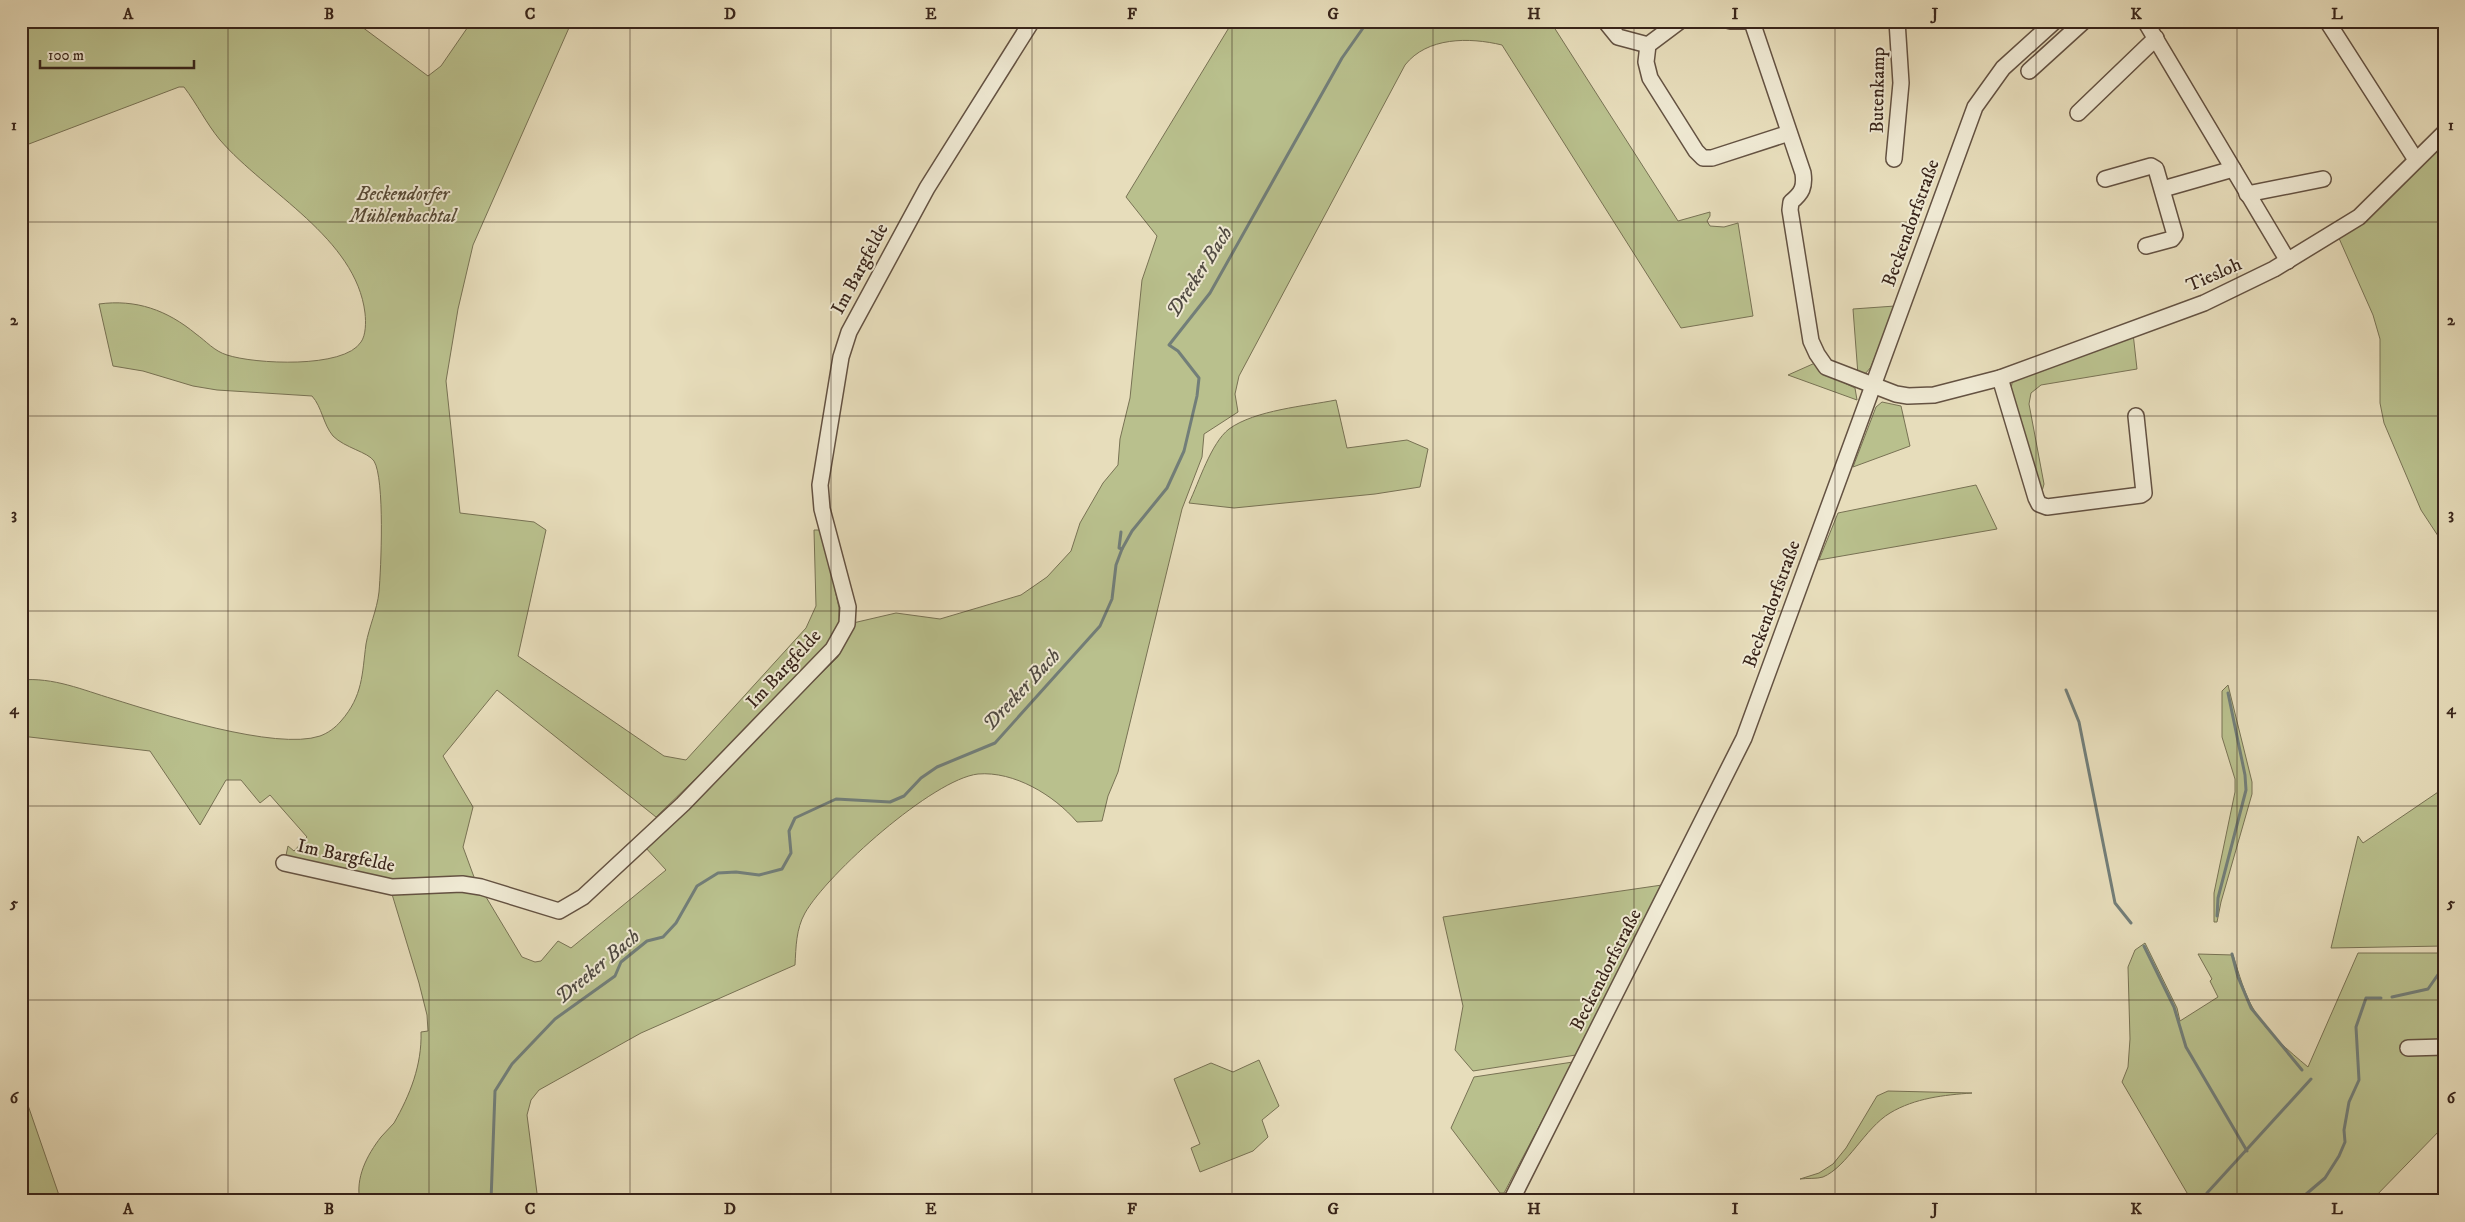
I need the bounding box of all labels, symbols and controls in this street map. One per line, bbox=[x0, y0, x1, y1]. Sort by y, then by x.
text: A bbox=[122, 4, 134, 24]
text: B bbox=[324, 4, 334, 24]
text: C bbox=[525, 4, 535, 24]
text: D bbox=[724, 4, 736, 24]
text: E bbox=[925, 4, 937, 24]
text: F bbox=[1127, 4, 1137, 24]
text: G bbox=[1327, 4, 1339, 24]
text: H bbox=[1527, 4, 1541, 24]
text: I bbox=[1732, 4, 1739, 24]
text: J bbox=[1930, 4, 1939, 24]
text: K bbox=[2130, 4, 2142, 24]
text: L bbox=[2331, 4, 2343, 24]
scale bar bbox=[40, 38, 194, 70]
text: 100 m bbox=[48, 46, 84, 65]
street label: Butenkamp bbox=[1866, 47, 1890, 133]
text: 1 bbox=[11, 115, 17, 135]
text: 1 bbox=[2448, 115, 2454, 135]
street label: Beckendorfstraße bbox=[1877, 156, 1945, 290]
park label: Beckendorfer Mühlenbachtal bbox=[348, 183, 458, 228]
street label: Im Bargfelde bbox=[826, 220, 894, 318]
water label: Dreeker Bach bbox=[1161, 222, 1239, 322]
street label: Tiesloh bbox=[2183, 253, 2245, 297]
text: 2 bbox=[10, 310, 19, 330]
text: 2 bbox=[2447, 310, 2456, 330]
text: 3 bbox=[11, 504, 17, 524]
text: 3 bbox=[2448, 504, 2454, 524]
street label: Beckendorfstraße bbox=[1738, 537, 1806, 671]
street label: Im Bargfelde bbox=[742, 625, 826, 713]
water label: Dreeker Bach bbox=[978, 644, 1066, 736]
text: 4 bbox=[8, 699, 19, 719]
text: 4 bbox=[2445, 699, 2456, 719]
street label: Im Bargfelde bbox=[295, 834, 397, 878]
text: 5 bbox=[9, 893, 18, 913]
text: 5 bbox=[2446, 893, 2455, 913]
street label: Beckendorfstraße bbox=[1565, 905, 1647, 1035]
water label: Dreeker Bach bbox=[551, 924, 645, 1010]
text: 6 bbox=[10, 1088, 20, 1108]
text: 6 bbox=[2447, 1088, 2457, 1108]
text: A bbox=[122, 1199, 134, 1219]
text: B bbox=[324, 1199, 334, 1219]
text: C bbox=[525, 1199, 535, 1219]
text: D bbox=[724, 1199, 736, 1219]
text: E bbox=[925, 1199, 937, 1219]
text: F bbox=[1127, 1199, 1137, 1219]
text: G bbox=[1327, 1199, 1339, 1219]
text: H bbox=[1527, 1199, 1541, 1219]
text: I bbox=[1732, 1199, 1739, 1219]
text: J bbox=[1930, 1199, 1939, 1219]
text: K bbox=[2130, 1199, 2142, 1219]
text: L bbox=[2331, 1199, 2343, 1219]

